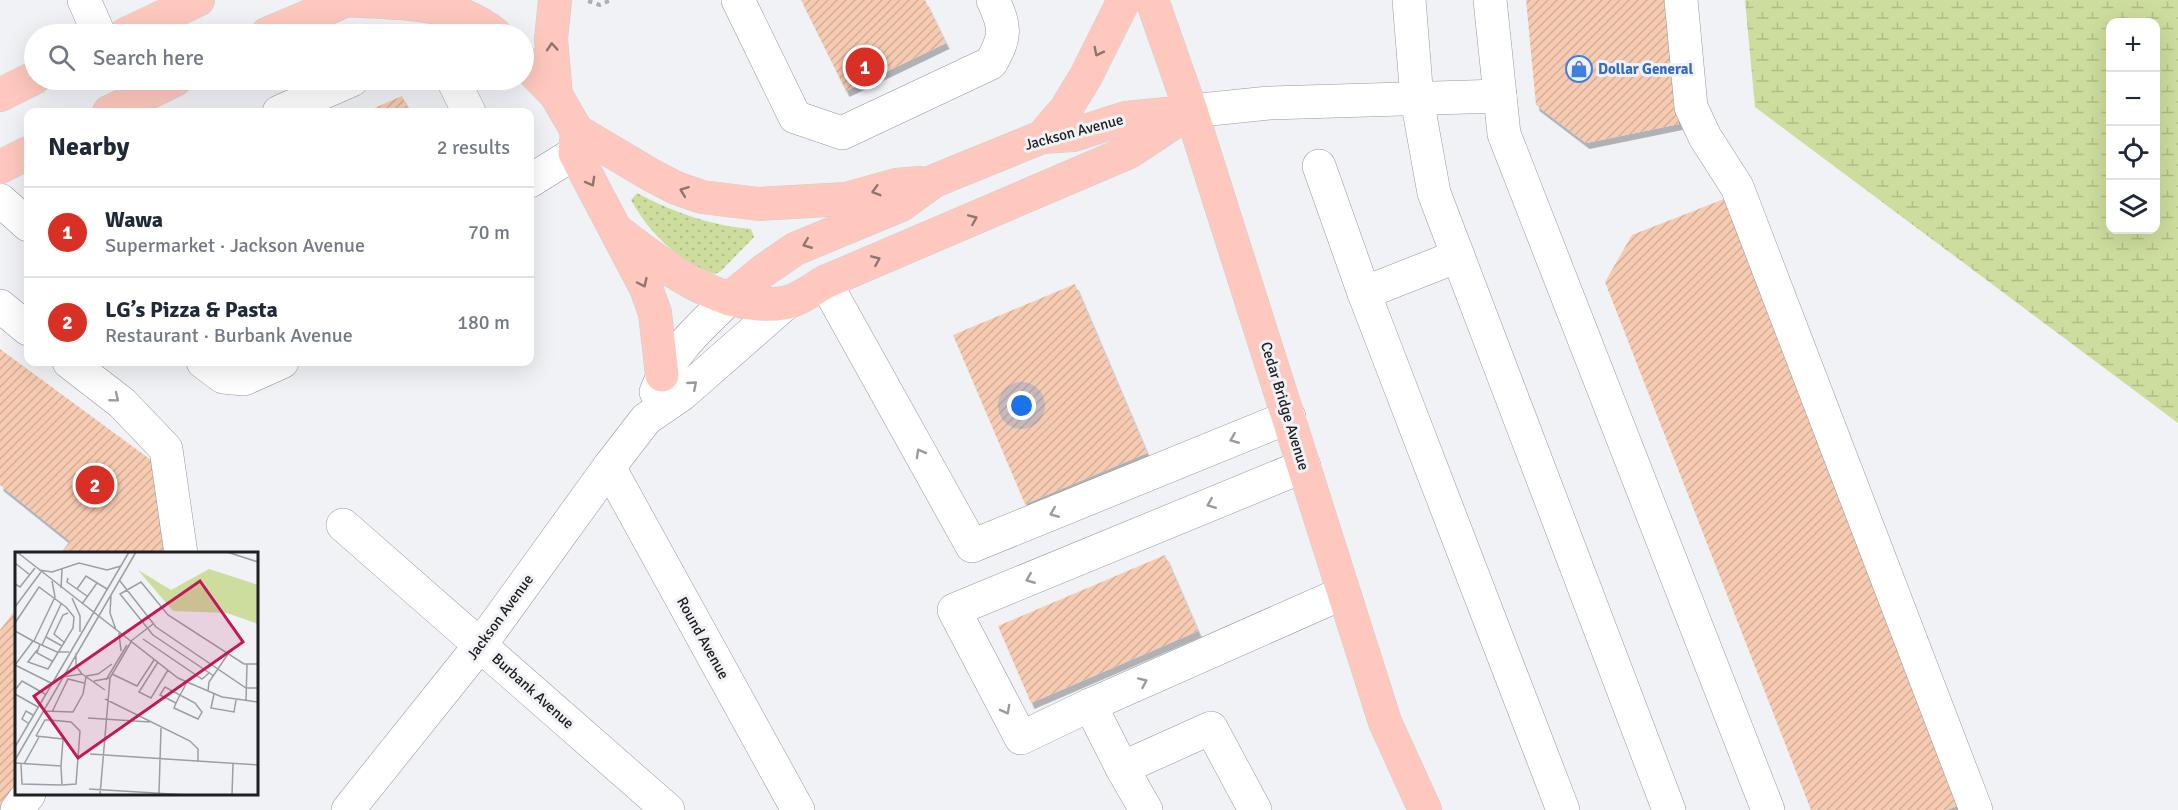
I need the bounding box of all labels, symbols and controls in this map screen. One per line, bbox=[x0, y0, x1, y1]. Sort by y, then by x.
map controls bbox=[2106, 18, 2160, 234]
button: + bbox=[2106, 18, 2160, 72]
search box bbox=[24, 24, 534, 90]
icon: search bbox=[45, 41, 78, 74]
one-way arrow bbox=[545, 43, 558, 52]
text: Search here bbox=[93, 44, 204, 71]
pin: 1 bbox=[846, 44, 884, 90]
one-way arrow bbox=[1094, 46, 1105, 56]
shop icon: Dollar General bbox=[1564, 54, 1594, 84]
place label: Dollar General bbox=[1598, 60, 1694, 78]
button: − bbox=[2106, 72, 2160, 126]
street label: Jackson Avenue bbox=[1023, 110, 1125, 154]
button: locate bbox=[2106, 126, 2160, 180]
text: Nearby bbox=[48, 131, 129, 163]
text: 2 results bbox=[437, 135, 510, 160]
one-way arrow bbox=[584, 176, 595, 186]
button: layers bbox=[2106, 180, 2160, 234]
one-way arrow bbox=[871, 183, 881, 196]
one-way arrow bbox=[679, 185, 690, 198]
text: Wawa bbox=[105, 206, 163, 233]
one-way arrow bbox=[967, 214, 978, 226]
text: 1 bbox=[62, 220, 73, 245]
text: 70 m bbox=[468, 220, 510, 245]
text: Supermarket · Jackson Avenue bbox=[105, 233, 365, 258]
one-way arrow bbox=[802, 237, 813, 249]
one-way arrow bbox=[870, 255, 881, 267]
one-way arrow bbox=[636, 277, 648, 288]
text: LG’s Pizza & Pasta bbox=[105, 296, 278, 323]
text: 2 bbox=[62, 310, 73, 335]
text: 180 m bbox=[457, 310, 510, 335]
text: Restaurant · Burbank Avenue bbox=[105, 323, 353, 348]
street label: Cedar Bridge Avenue bbox=[1257, 340, 1313, 472]
one-way arrow bbox=[686, 381, 697, 392]
one-way arrow bbox=[108, 391, 119, 402]
your location bbox=[1007, 391, 1036, 420]
one-way arrow bbox=[1230, 432, 1241, 444]
one-way arrow bbox=[916, 449, 927, 459]
pin: 2 bbox=[76, 462, 115, 508]
one-way arrow bbox=[1206, 497, 1217, 509]
one-way arrow bbox=[1049, 506, 1060, 518]
inset map bbox=[15, 552, 258, 795]
street label: Jackson Avenue bbox=[463, 571, 537, 663]
one-way arrow bbox=[1026, 572, 1037, 584]
street label: Round Avenue bbox=[673, 594, 733, 682]
street label: Burbank Avenue bbox=[488, 649, 578, 733]
one-way arrow bbox=[1137, 677, 1148, 689]
one-way arrow bbox=[999, 703, 1010, 714]

